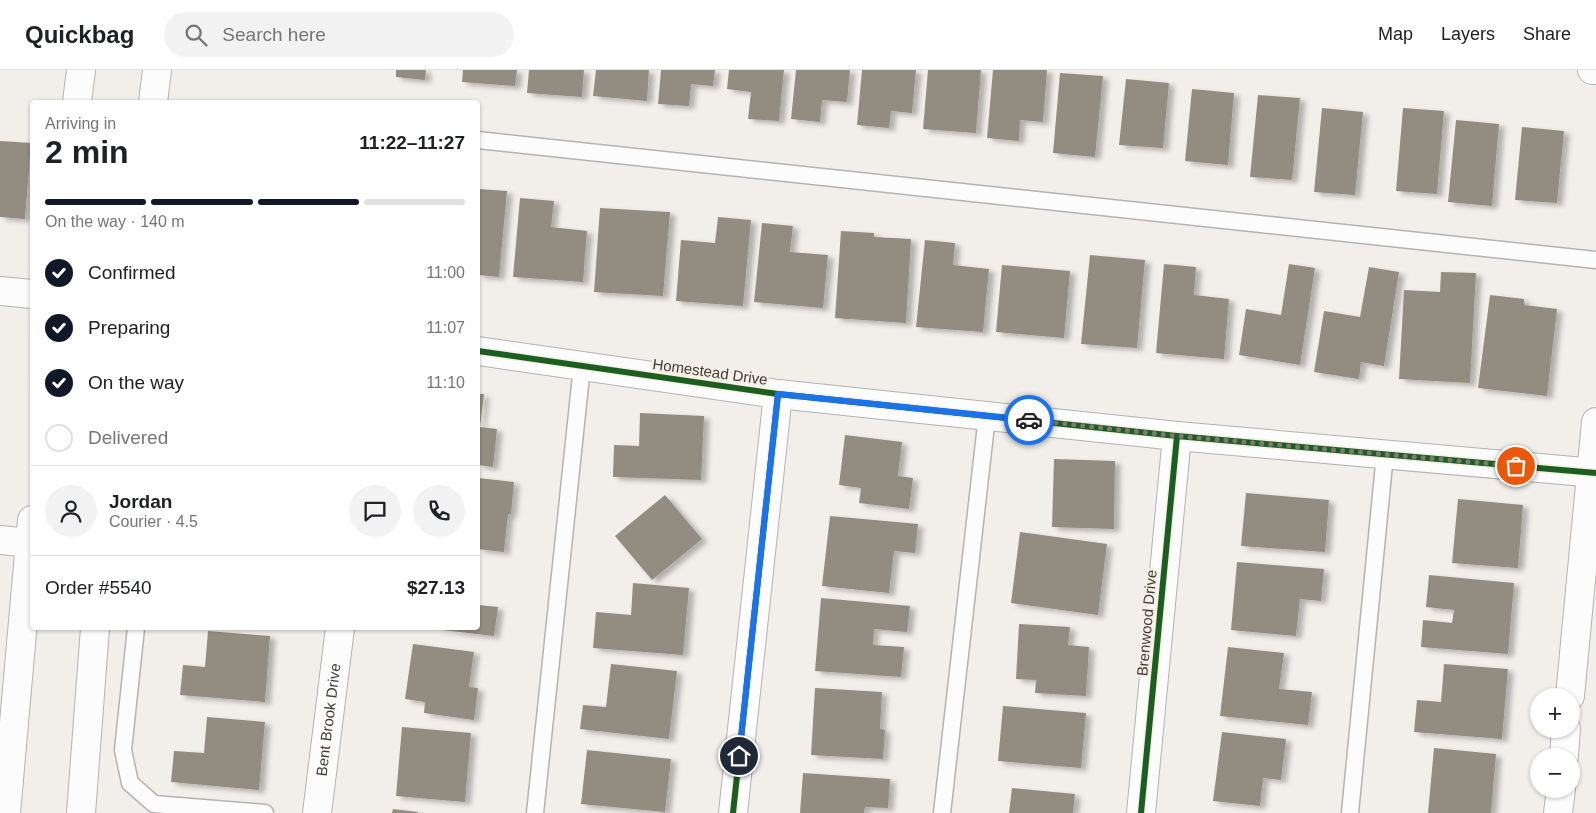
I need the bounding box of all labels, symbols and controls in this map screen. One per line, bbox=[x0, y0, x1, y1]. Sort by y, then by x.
search box bbox=[164, 12, 514, 57]
text: Quickbag bbox=[25, 21, 134, 48]
icon: search bbox=[182, 21, 210, 49]
text: Search here bbox=[222, 24, 326, 45]
text: Map bbox=[1378, 24, 1413, 44]
text: Layers bbox=[1441, 24, 1495, 44]
text: Share bbox=[1523, 24, 1571, 44]
text: Arriving in bbox=[45, 115, 116, 132]
text: 11:22–11:27 bbox=[359, 132, 465, 153]
text: 2 min bbox=[45, 134, 129, 170]
text: On the way · 140 m bbox=[45, 213, 185, 230]
icon: check bbox=[45, 259, 73, 287]
text: Confirmed bbox=[88, 262, 176, 283]
text: 11:00 bbox=[426, 264, 465, 281]
icon: check bbox=[45, 314, 73, 342]
text: Preparing bbox=[88, 317, 170, 338]
text: 11:07 bbox=[426, 319, 465, 336]
street label: Homestead Drive bbox=[652, 355, 769, 388]
icon: check bbox=[45, 369, 73, 397]
text: On the way bbox=[88, 372, 184, 393]
text: 11:10 bbox=[426, 374, 465, 391]
courier bbox=[1004, 395, 1054, 445]
icon: car bbox=[1015, 406, 1043, 434]
text: Delivered bbox=[88, 427, 168, 448]
pin bbox=[1495, 445, 1537, 487]
icon: bag bbox=[1502, 452, 1530, 480]
button: person bbox=[45, 485, 97, 537]
button: chat bbox=[349, 485, 401, 537]
button: phone bbox=[413, 485, 465, 537]
text: Jordan bbox=[109, 491, 172, 512]
text: Courier · 4.5 bbox=[109, 513, 198, 530]
street label: Brenwood Drive bbox=[1133, 569, 1160, 677]
text: Order #5540 bbox=[45, 577, 152, 598]
text: $27.13 bbox=[407, 577, 465, 598]
street label: Bent Brook Drive bbox=[313, 662, 344, 777]
map controls bbox=[1530, 688, 1580, 798]
button: + bbox=[1530, 688, 1580, 738]
pin bbox=[718, 735, 760, 777]
icon: home bbox=[725, 742, 753, 770]
button: − bbox=[1530, 748, 1580, 798]

